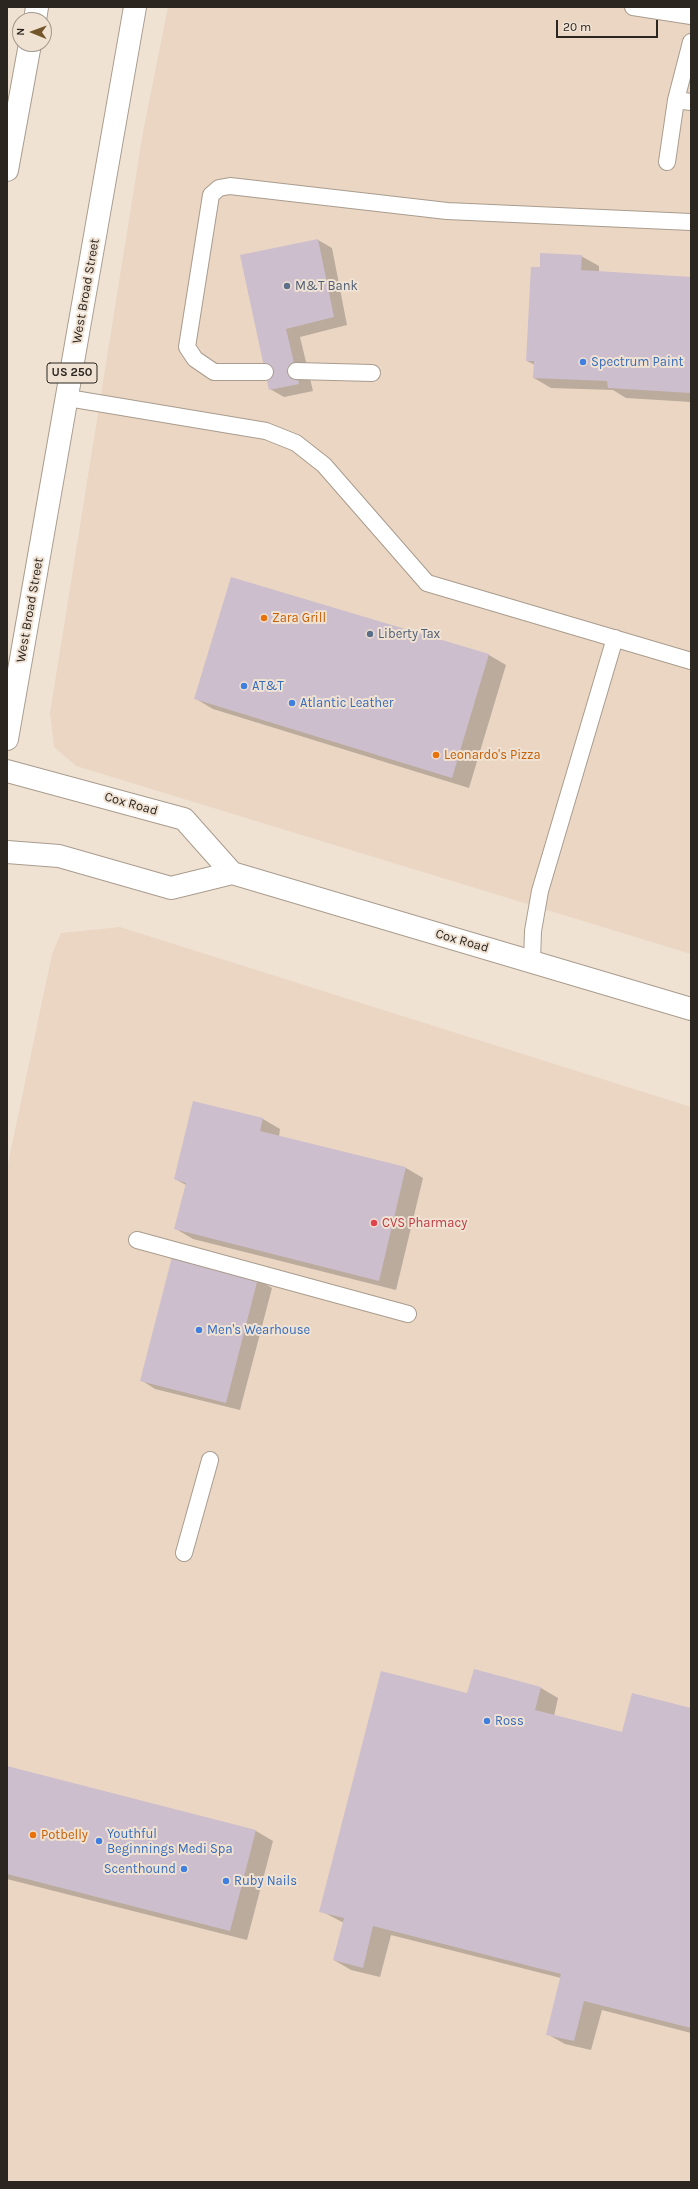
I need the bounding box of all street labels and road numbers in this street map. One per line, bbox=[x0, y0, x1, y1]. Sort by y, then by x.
street label: West Broad Street bbox=[69, 237, 103, 345]
road number: US 250 bbox=[47, 363, 97, 383]
street label: West Broad Street bbox=[13, 556, 47, 664]
street label: Cox Road bbox=[103, 789, 159, 819]
street label: Cox Road bbox=[434, 926, 490, 956]

